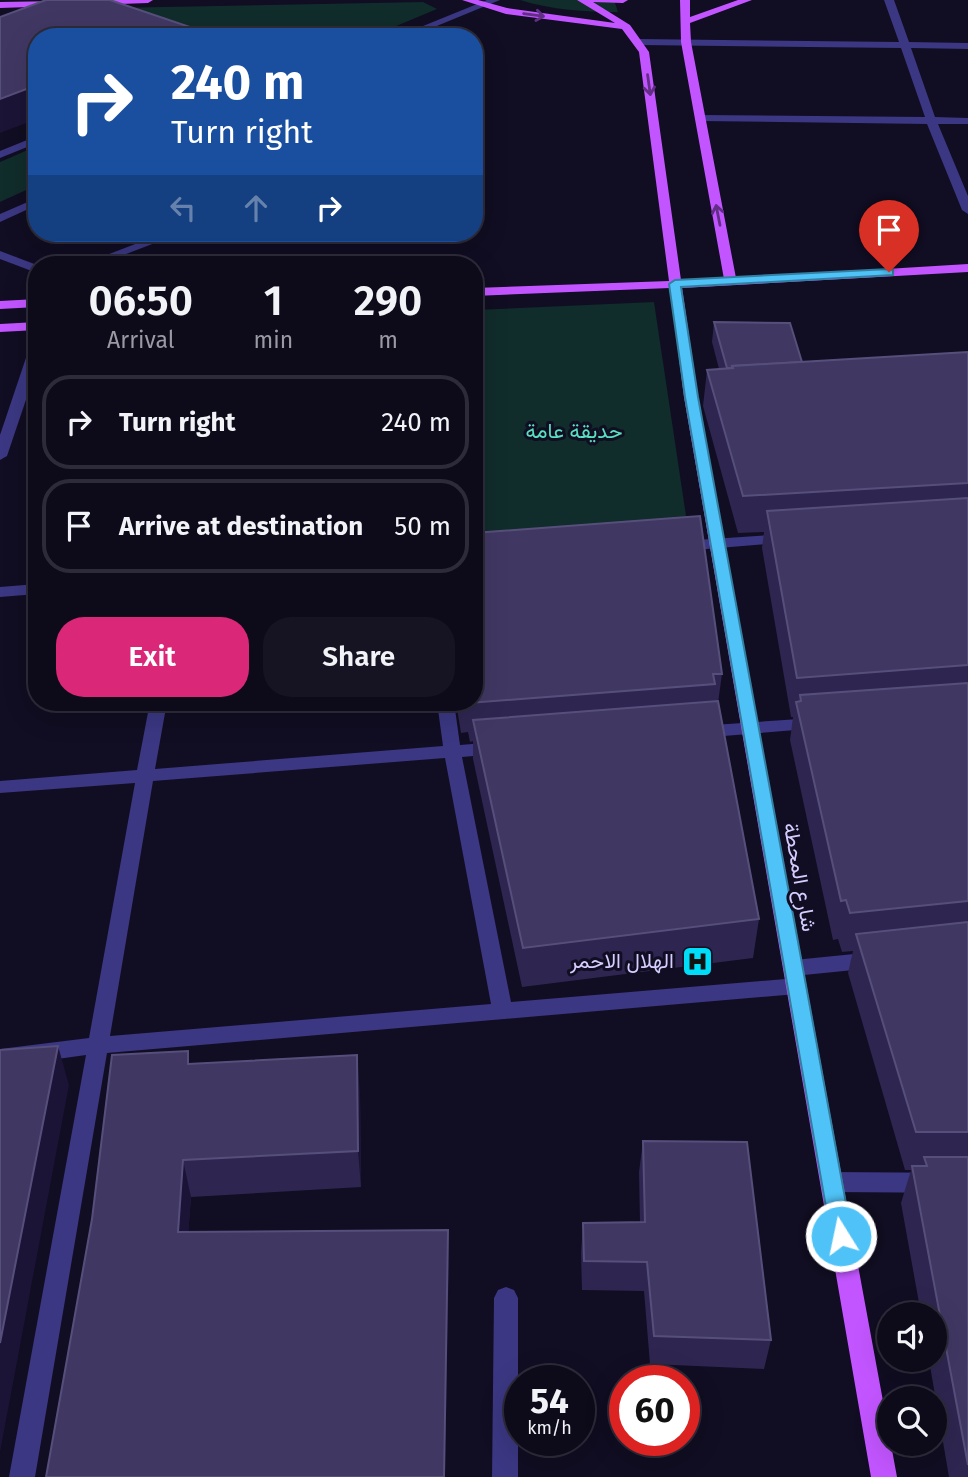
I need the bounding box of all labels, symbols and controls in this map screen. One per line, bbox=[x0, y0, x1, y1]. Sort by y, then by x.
one-way arrow bbox=[522, 9, 545, 22]
text: 240 m bbox=[171, 53, 304, 112]
icon: right bbox=[56, 56, 147, 147]
one-way arrow bbox=[643, 73, 656, 96]
text: Turn right bbox=[171, 113, 313, 151]
icon: left bbox=[164, 189, 202, 227]
icon: ahead bbox=[237, 189, 275, 227]
icon: right bbox=[310, 189, 348, 227]
pin bbox=[859, 200, 919, 272]
one-way arrow bbox=[711, 204, 725, 227]
icon: arrive bbox=[870, 211, 908, 249]
text: 06:50 bbox=[89, 276, 193, 326]
text: 1 bbox=[264, 276, 283, 326]
text: 290 bbox=[354, 276, 422, 326]
text: Arrival bbox=[107, 326, 174, 354]
text: min bbox=[254, 326, 293, 354]
text: m bbox=[378, 326, 398, 354]
icon: right bbox=[60, 403, 98, 441]
text: Turn right bbox=[119, 407, 236, 438]
text: 240 m bbox=[381, 407, 451, 438]
park label: حديقة عامة bbox=[525, 418, 623, 444]
icon: arrive bbox=[60, 507, 98, 545]
text: Arrive at destination bbox=[119, 511, 363, 542]
text: 50 m bbox=[394, 511, 451, 542]
button: Exit bbox=[56, 617, 249, 697]
button: Share bbox=[263, 617, 455, 697]
street label: شارع المحطة bbox=[777, 821, 822, 934]
hospital icon: الهلال الاحمر bbox=[680, 944, 714, 978]
place label: الهلال الاحمر bbox=[569, 948, 674, 974]
position arrow bbox=[804, 1199, 878, 1273]
map controls bbox=[877, 1302, 947, 1456]
button: sound bbox=[877, 1302, 947, 1372]
speed limit sign: 60 bbox=[609, 1365, 700, 1456]
text: 54 bbox=[530, 1380, 569, 1422]
button: search bbox=[877, 1386, 947, 1456]
text: km/h bbox=[527, 1417, 572, 1439]

